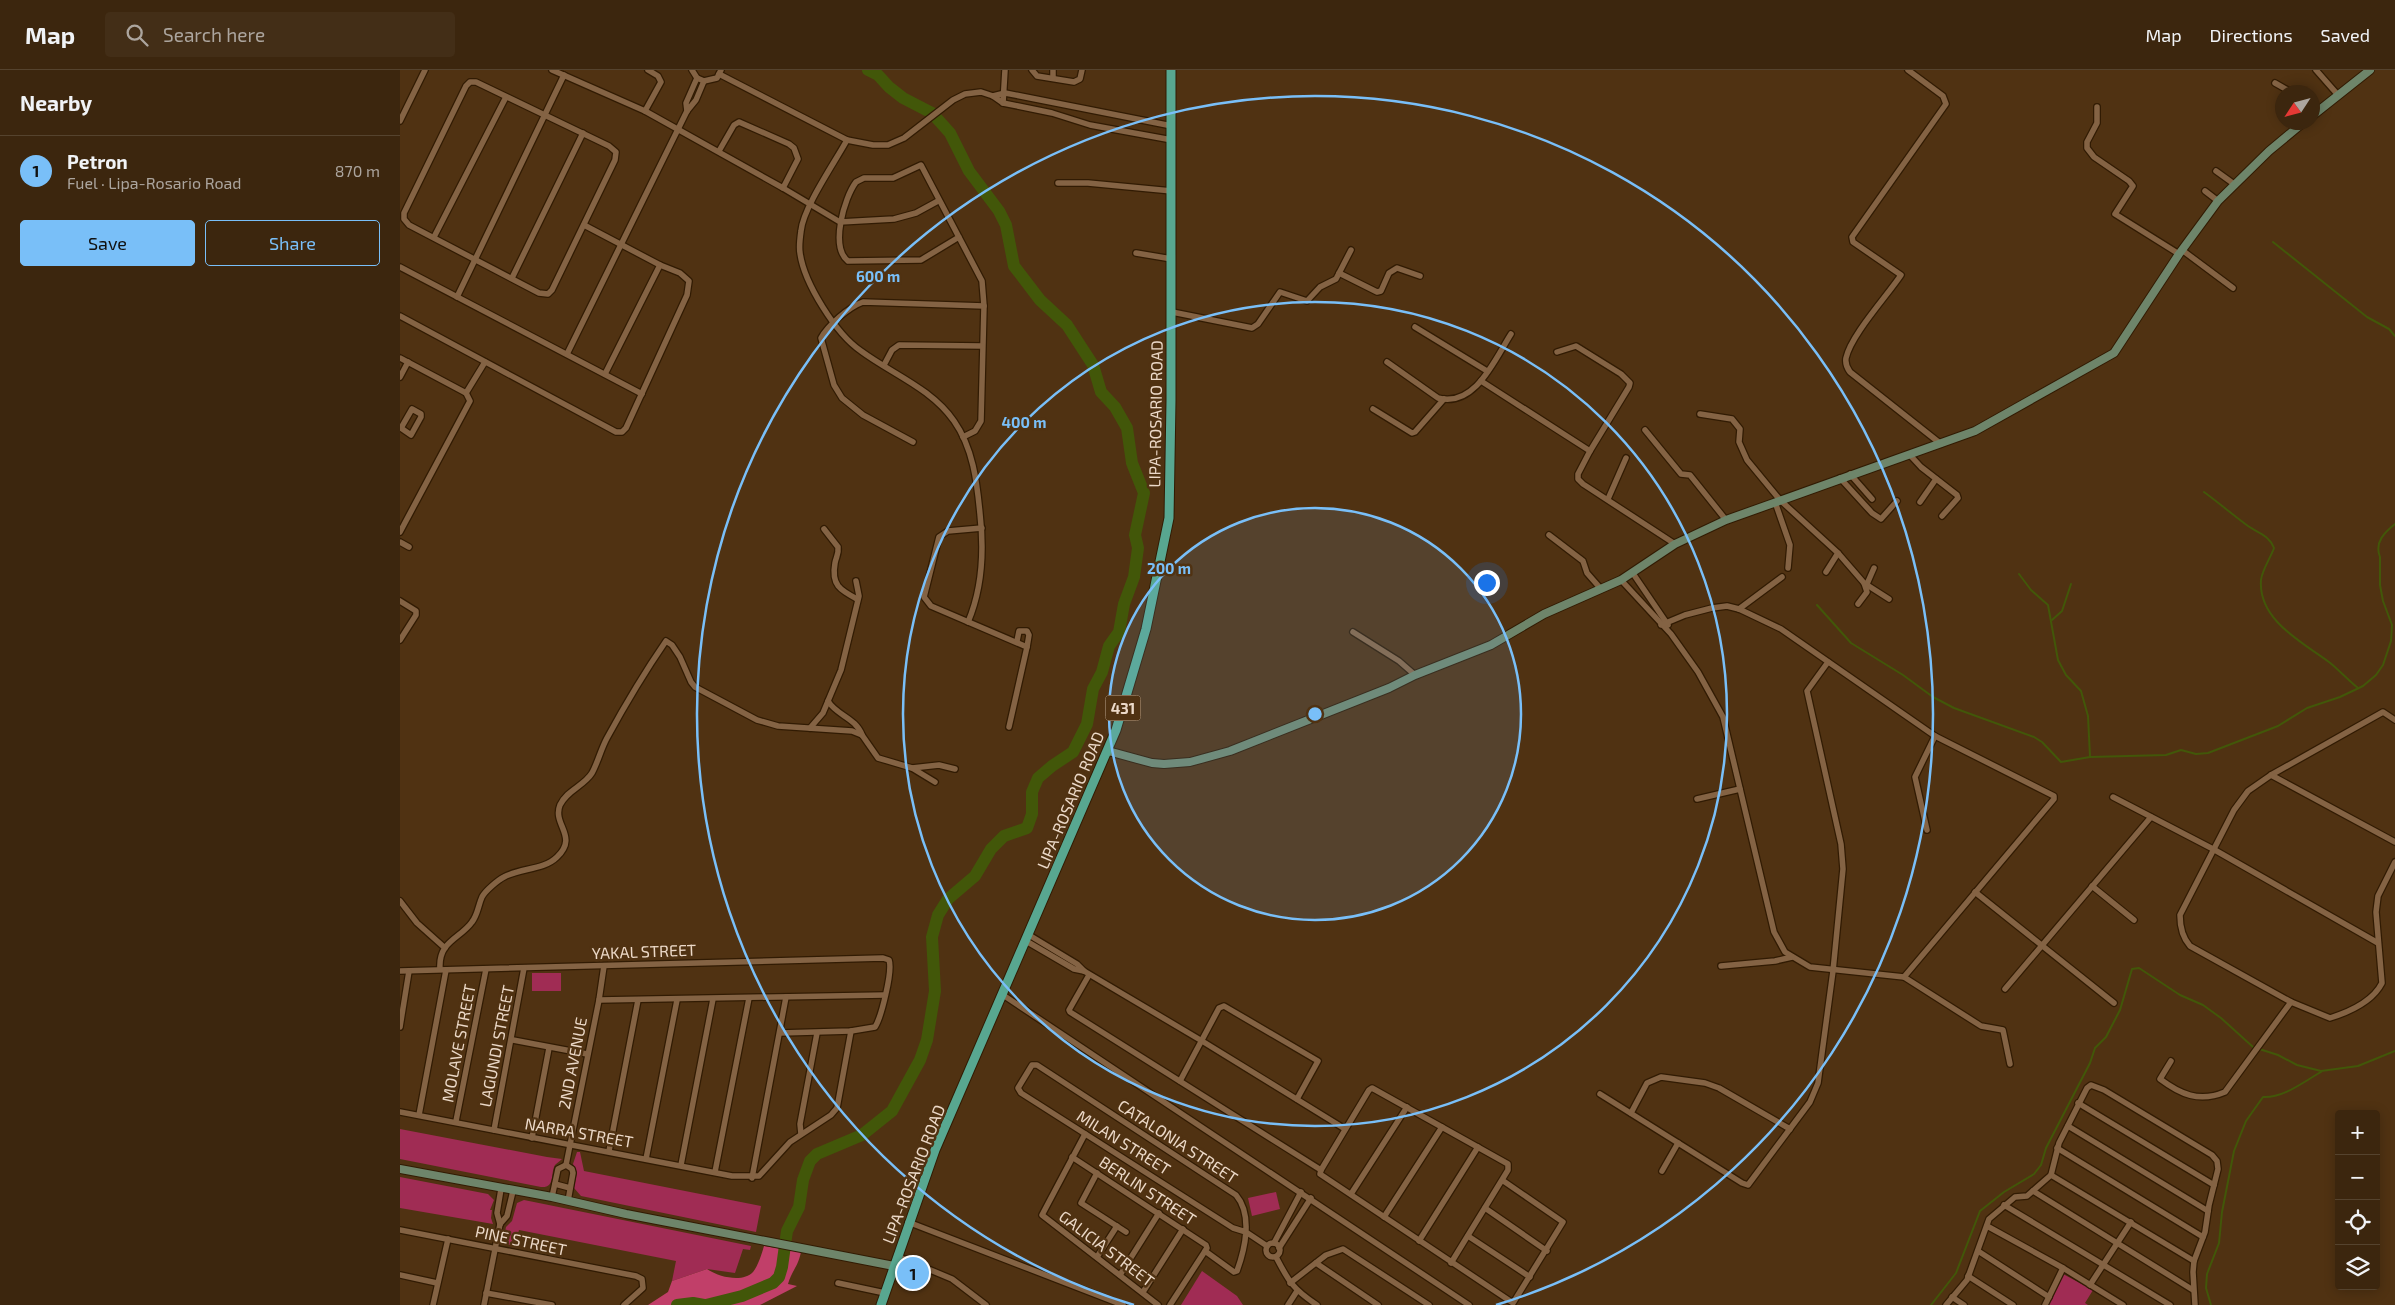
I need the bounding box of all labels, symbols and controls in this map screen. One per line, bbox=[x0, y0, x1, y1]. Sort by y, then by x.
search box bbox=[105, 12, 455, 57]
text: Map bbox=[25, 20, 75, 49]
icon: search bbox=[123, 21, 151, 49]
text: Search here bbox=[163, 23, 265, 46]
text: Map bbox=[2145, 24, 2182, 46]
text: Directions bbox=[2210, 24, 2293, 46]
text: Saved bbox=[2321, 24, 2370, 46]
north arrow bbox=[2275, 85, 2320, 130]
text: Nearby bbox=[20, 90, 92, 115]
text: Petron bbox=[67, 150, 128, 173]
text: 1 bbox=[33, 161, 39, 180]
text: 870 m bbox=[335, 161, 380, 180]
text: Fuel · Lipa-Rosario Road bbox=[67, 173, 241, 192]
button: Save bbox=[20, 220, 195, 266]
button: Share bbox=[205, 220, 380, 266]
text: 600 m bbox=[856, 267, 900, 285]
street label: LIPA-ROSARIO ROAD bbox=[1144, 340, 1166, 488]
text: 400 m bbox=[1002, 413, 1046, 431]
text: 200 m bbox=[1147, 559, 1191, 577]
your location bbox=[1474, 570, 1500, 596]
road number: 431 bbox=[1106, 696, 1140, 720]
centre of rings bbox=[1306, 705, 1324, 723]
street label: LIPA-ROSARIO ROAD bbox=[1032, 728, 1108, 872]
street label: YAKAL STREET bbox=[591, 940, 697, 962]
street label: MOLAVE STREET bbox=[437, 982, 479, 1104]
street label: LAGUNDI STREET bbox=[475, 983, 517, 1109]
street label: 2ND AVENUE bbox=[554, 1015, 590, 1111]
street label: CATALONIA STREET bbox=[1115, 1095, 1241, 1187]
street label: LIPA-ROSARIO ROAD bbox=[878, 1102, 948, 1246]
street label: MILAN STREET bbox=[1074, 1106, 1174, 1178]
map controls bbox=[2335, 1110, 2380, 1290]
button: + bbox=[2335, 1110, 2380, 1155]
street label: NARRA STREET bbox=[523, 1113, 635, 1151]
street label: BERLIN STREET bbox=[1096, 1152, 1200, 1228]
button: − bbox=[2335, 1155, 2380, 1200]
button: locate bbox=[2335, 1200, 2380, 1245]
street label: GALICIA STREET bbox=[1056, 1206, 1158, 1290]
street label: PINE STREET bbox=[474, 1221, 568, 1259]
button: layers bbox=[2335, 1245, 2380, 1290]
pin: 1 bbox=[897, 1254, 929, 1292]

